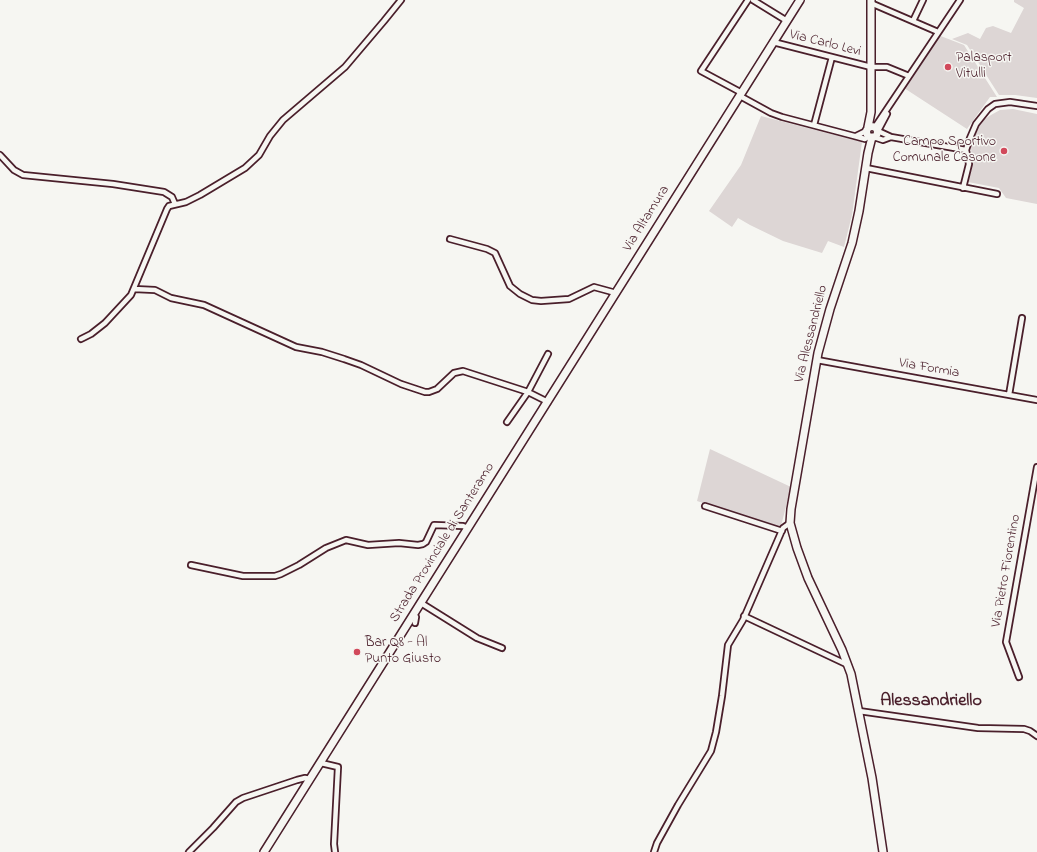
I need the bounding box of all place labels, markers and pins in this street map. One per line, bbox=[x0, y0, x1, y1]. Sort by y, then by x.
place label: Palasport Vitulli bbox=[956, 51, 1012, 84]
marker: Palasport Vitulli bbox=[943, 62, 953, 72]
place label: Campo Sportivo Comunale Casone bbox=[893, 135, 996, 168]
marker: Campo Sportivo Comunale Casone bbox=[999, 146, 1009, 156]
place label: Bar Q8 - Al Punto Giusto bbox=[365, 636, 441, 668]
marker: Bar Q8 - Al Punto Giusto bbox=[352, 647, 362, 657]

